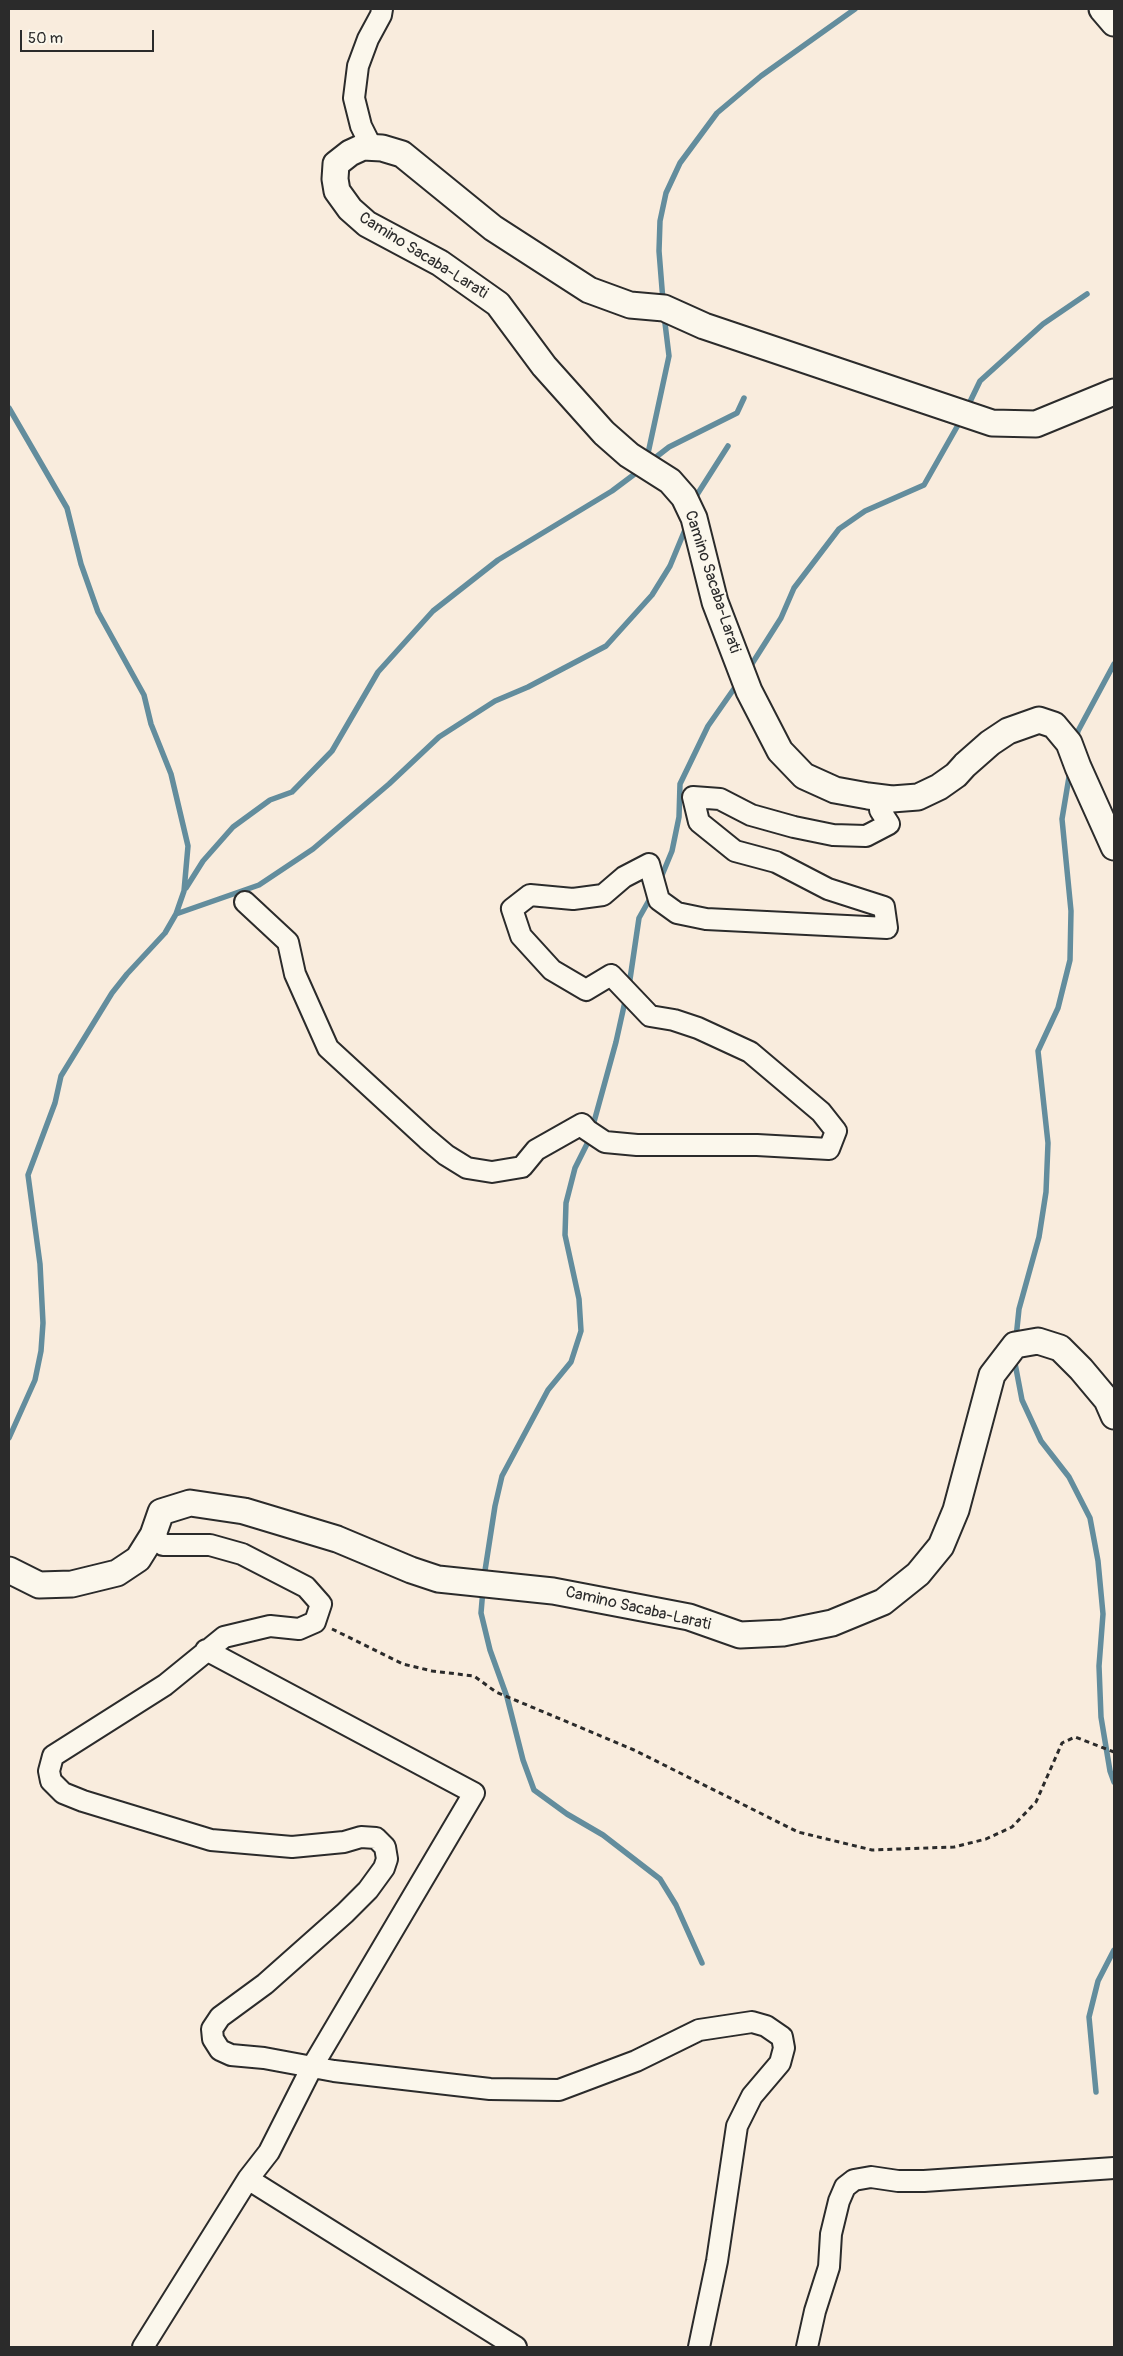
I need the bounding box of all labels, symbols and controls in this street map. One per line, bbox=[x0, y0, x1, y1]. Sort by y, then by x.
scale bar bbox=[22, 20, 156, 52]
text: 50 m bbox=[28, 29, 63, 48]
street label: Camino Sacaba-Larati bbox=[355, 209, 491, 303]
street label: Camino Sacaba-Larati bbox=[680, 508, 744, 656]
street label: Camino Sacaba-Larati bbox=[563, 1583, 713, 1635]

